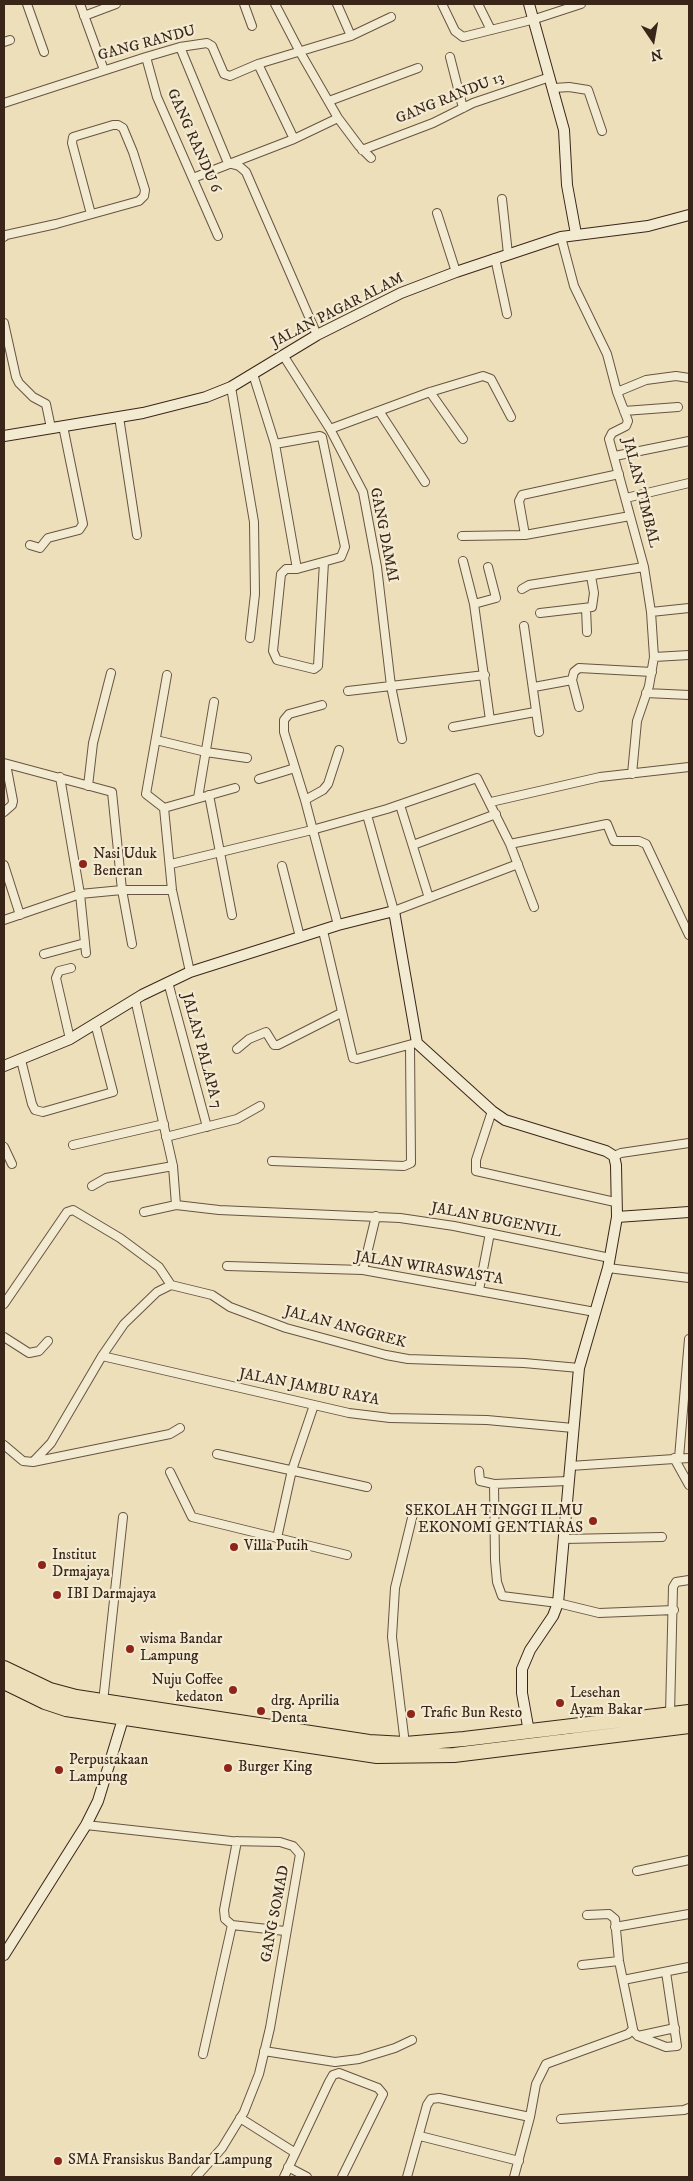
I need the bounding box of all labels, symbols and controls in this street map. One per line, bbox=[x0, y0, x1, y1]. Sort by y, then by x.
north arrow bbox=[628, 15, 678, 65]
street label: GANG RANDU bbox=[96, 22, 198, 66]
text: N bbox=[649, 45, 664, 65]
street label: GANG RANDU 13 bbox=[393, 69, 507, 129]
street label: GANG RANDU 6 bbox=[162, 86, 224, 196]
street label: JALAN PAGAR ALAM bbox=[269, 270, 407, 352]
street label: JALAN TIMBAL bbox=[618, 436, 662, 550]
street label: GANG DAMAI bbox=[365, 486, 401, 584]
place label: Nasi Uduk Beneran bbox=[93, 846, 157, 881]
marker: Nasi Uduk Beneran bbox=[77, 858, 89, 870]
street label: JALAN PALAPA 7 bbox=[177, 991, 225, 1111]
street label: JALAN BUGENVIL bbox=[429, 1200, 563, 1242]
street label: JALAN WIRASWASTA bbox=[354, 1248, 504, 1290]
street label: JALAN ANGGREK bbox=[282, 1303, 408, 1353]
street label: JALAN JAMBU RAYA bbox=[237, 1366, 381, 1410]
place label: SEKOLAH TINGGI ILMU EKONOMI GENTIARAS bbox=[405, 1503, 583, 1538]
marker: SEKOLAH TINGGI ILMU EKONOMI GENTIARAS bbox=[587, 1515, 599, 1527]
place label: Villa Putih bbox=[244, 1538, 308, 1556]
marker: Villa Putih bbox=[228, 1541, 240, 1553]
place label: Institut Drmajaya bbox=[52, 1547, 110, 1582]
marker: Institut Drmajaya bbox=[36, 1559, 48, 1571]
place label: IBI Darmajaya bbox=[67, 1586, 156, 1604]
marker: IBI Darmajaya bbox=[51, 1589, 63, 1601]
place label: wisma Bandar Lampung bbox=[140, 1631, 222, 1666]
marker: wisma Bandar Lampung bbox=[124, 1643, 136, 1655]
place label: Nuju Coffee kedaton bbox=[152, 1672, 223, 1707]
marker: Nuju Coffee kedaton bbox=[227, 1684, 239, 1696]
place label: Lesehan Ayam Bakar bbox=[570, 1685, 642, 1720]
place label: drg. Aprilia Denta bbox=[271, 1693, 339, 1728]
marker: Lesehan Ayam Bakar bbox=[554, 1697, 566, 1709]
marker: drg. Aprilia Denta bbox=[255, 1705, 267, 1717]
place label: Trafic Bun Resto bbox=[421, 1705, 522, 1723]
marker: Trafic Bun Resto bbox=[405, 1708, 417, 1720]
place label: Perpustakaan Lampung bbox=[69, 1752, 148, 1787]
place label: Burger King bbox=[238, 1759, 312, 1777]
marker: Burger King bbox=[222, 1762, 234, 1774]
marker: Perpustakaan Lampung bbox=[53, 1764, 65, 1776]
street label: GANG SOMAD bbox=[258, 1864, 294, 1964]
place label: SMA Fransiskus Bandar Lampung bbox=[68, 2152, 272, 2170]
marker: SMA Fransiskus Bandar Lampung bbox=[52, 2155, 64, 2167]

